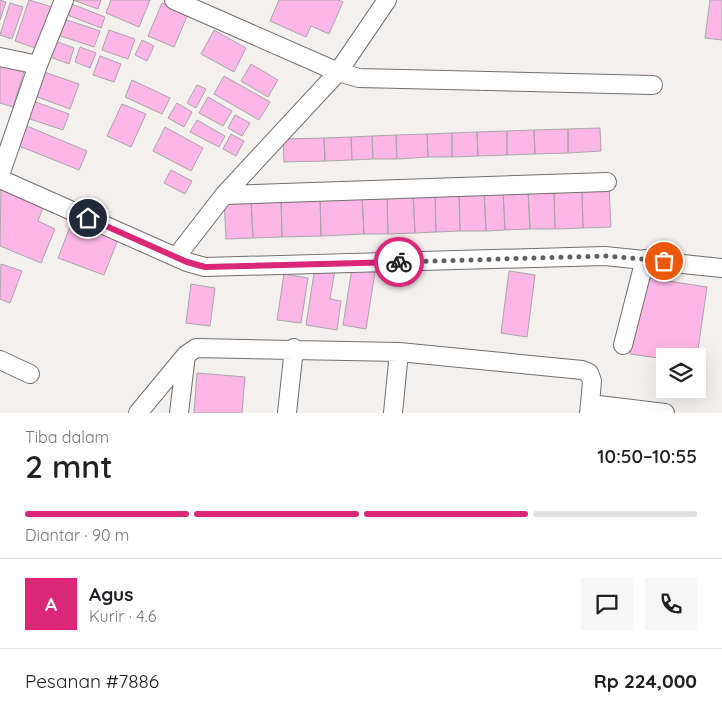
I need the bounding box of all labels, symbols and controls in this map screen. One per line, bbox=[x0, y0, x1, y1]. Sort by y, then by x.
pin bbox=[67, 197, 109, 239]
icon: home bbox=[74, 204, 102, 232]
courier bbox=[374, 237, 424, 287]
pin bbox=[643, 240, 685, 282]
icon: bag bbox=[650, 247, 678, 275]
icon: bike bbox=[385, 248, 413, 276]
map controls bbox=[656, 348, 706, 398]
button: layers bbox=[656, 348, 706, 398]
text: Tiba dalam bbox=[25, 427, 109, 447]
text: 10:50–10:55 bbox=[597, 444, 697, 468]
text: 2 mnt bbox=[25, 446, 113, 486]
text: Diantar · 90 m bbox=[25, 525, 129, 545]
button: chat bbox=[581, 578, 633, 630]
button: phone bbox=[645, 578, 697, 630]
text: Agus bbox=[89, 582, 133, 606]
text: A bbox=[45, 592, 57, 616]
text: Kurir · 4.6 bbox=[89, 606, 156, 626]
text: Pesanan #7886 bbox=[25, 669, 159, 693]
text: Rp 224,000 bbox=[594, 669, 697, 693]

